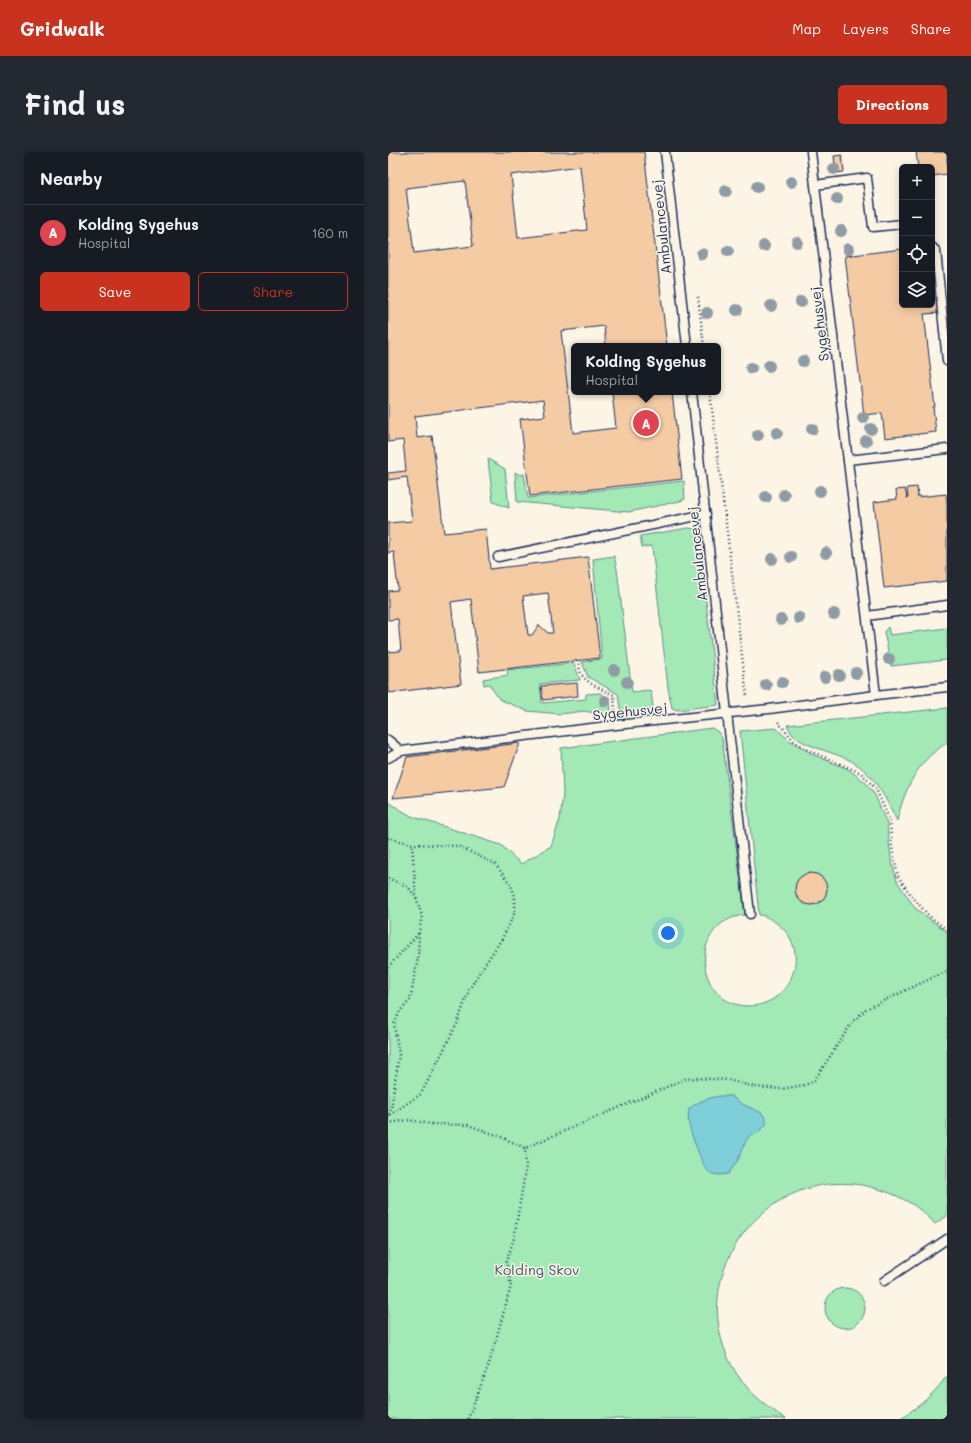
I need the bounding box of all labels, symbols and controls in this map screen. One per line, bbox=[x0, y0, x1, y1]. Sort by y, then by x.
text: Gridwalk bbox=[20, 16, 105, 41]
text: Map bbox=[792, 19, 821, 38]
text: Layers bbox=[843, 19, 889, 38]
text: Share bbox=[911, 19, 951, 38]
button: Directions bbox=[838, 85, 947, 124]
text: Find us bbox=[24, 86, 125, 122]
map controls bbox=[899, 164, 935, 308]
button: + bbox=[899, 164, 935, 200]
text: Nearby bbox=[40, 167, 102, 189]
street label: Ambulancevej bbox=[647, 179, 675, 275]
button: − bbox=[899, 200, 935, 236]
text: Kolding Sygehus bbox=[78, 214, 199, 234]
text: A bbox=[48, 224, 58, 241]
text: 160 m bbox=[312, 224, 348, 241]
text: Hospital bbox=[78, 234, 130, 251]
button: locate bbox=[899, 236, 935, 272]
button: Save bbox=[40, 272, 190, 311]
button: Share bbox=[198, 272, 348, 311]
button: layers bbox=[899, 272, 935, 308]
street label: Sygehusvej bbox=[805, 286, 833, 362]
popup bbox=[571, 343, 721, 395]
text: Kolding Sygehus bbox=[586, 351, 706, 371]
text: Hospital bbox=[586, 371, 638, 388]
pin: A bbox=[633, 408, 659, 438]
street label: Ambulancevej bbox=[683, 506, 711, 602]
street label: Sygehusvej bbox=[592, 698, 668, 724]
your location bbox=[658, 923, 678, 943]
park label: Kolding Skov bbox=[495, 1260, 579, 1279]

